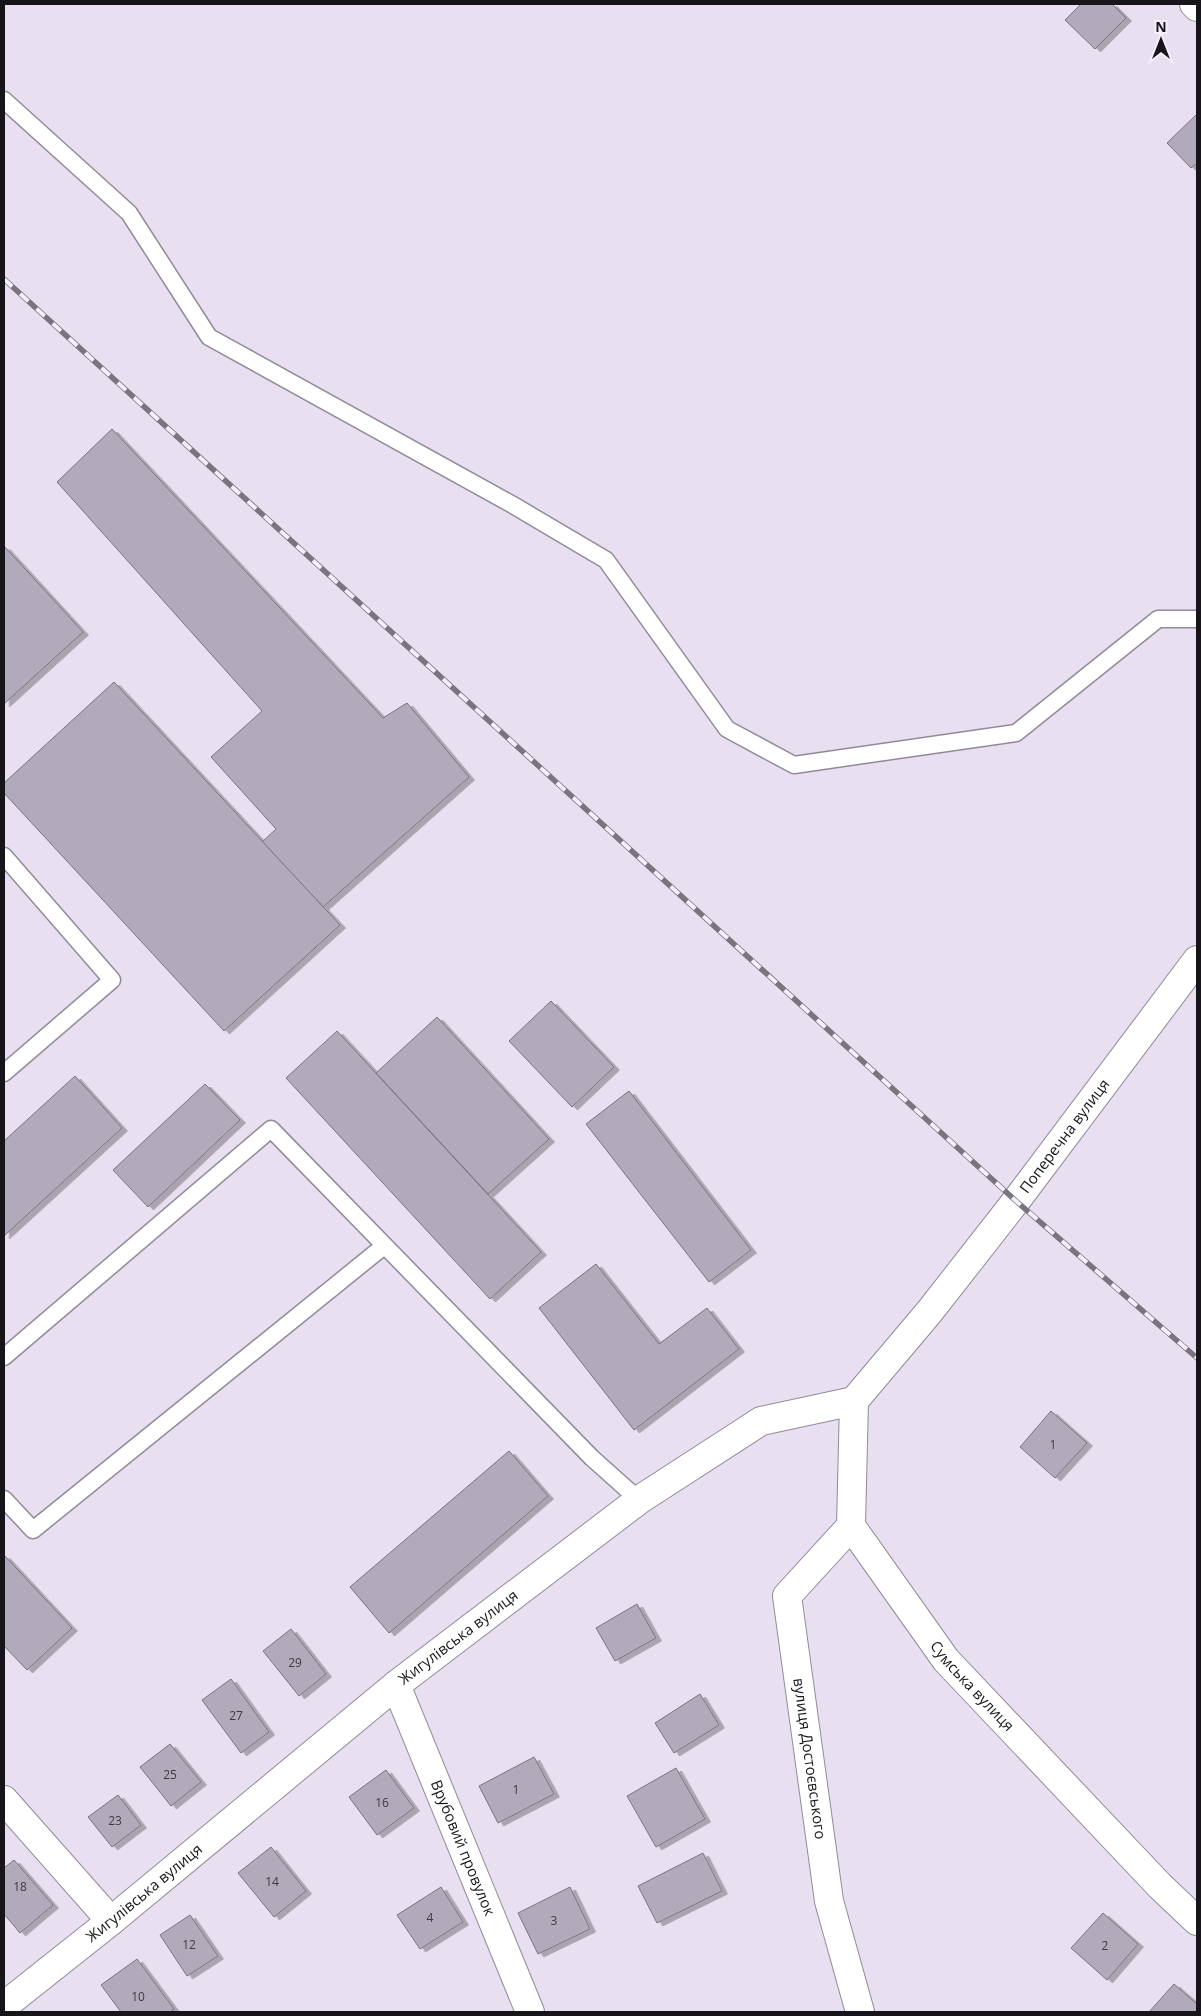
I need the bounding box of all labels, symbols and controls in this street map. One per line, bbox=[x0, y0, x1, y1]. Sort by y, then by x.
north arrow bbox=[1136, 15, 1186, 65]
text: N bbox=[1155, 17, 1167, 36]
street label: Поперечна вулиця bbox=[1014, 1074, 1113, 1197]
house number: 1 bbox=[1050, 1436, 1056, 1453]
street label: Жигулівська вулиця bbox=[394, 1585, 522, 1689]
street label: Сумська вулиця bbox=[926, 1636, 1019, 1735]
house number: 29 bbox=[288, 1654, 302, 1671]
street label: вулиця Достоєвського bbox=[789, 1676, 831, 1840]
house number: 27 bbox=[229, 1707, 243, 1724]
house number: 25 bbox=[163, 1766, 177, 1783]
street label: Врубовий провулок bbox=[427, 1777, 501, 1919]
house number: 1 bbox=[513, 1781, 519, 1798]
house number: 16 bbox=[375, 1794, 389, 1811]
house number: 23 bbox=[108, 1812, 122, 1829]
street label: Жигулівська вулиця bbox=[81, 1839, 206, 1946]
house number: 14 bbox=[265, 1873, 279, 1890]
house number: 18 bbox=[13, 1878, 27, 1895]
house number: 4 bbox=[427, 1909, 434, 1926]
house number: 3 bbox=[551, 1912, 558, 1929]
house number: 12 bbox=[182, 1936, 196, 1953]
house number: 2 bbox=[1102, 1937, 1109, 1954]
house number: 10 bbox=[131, 1988, 145, 2005]

